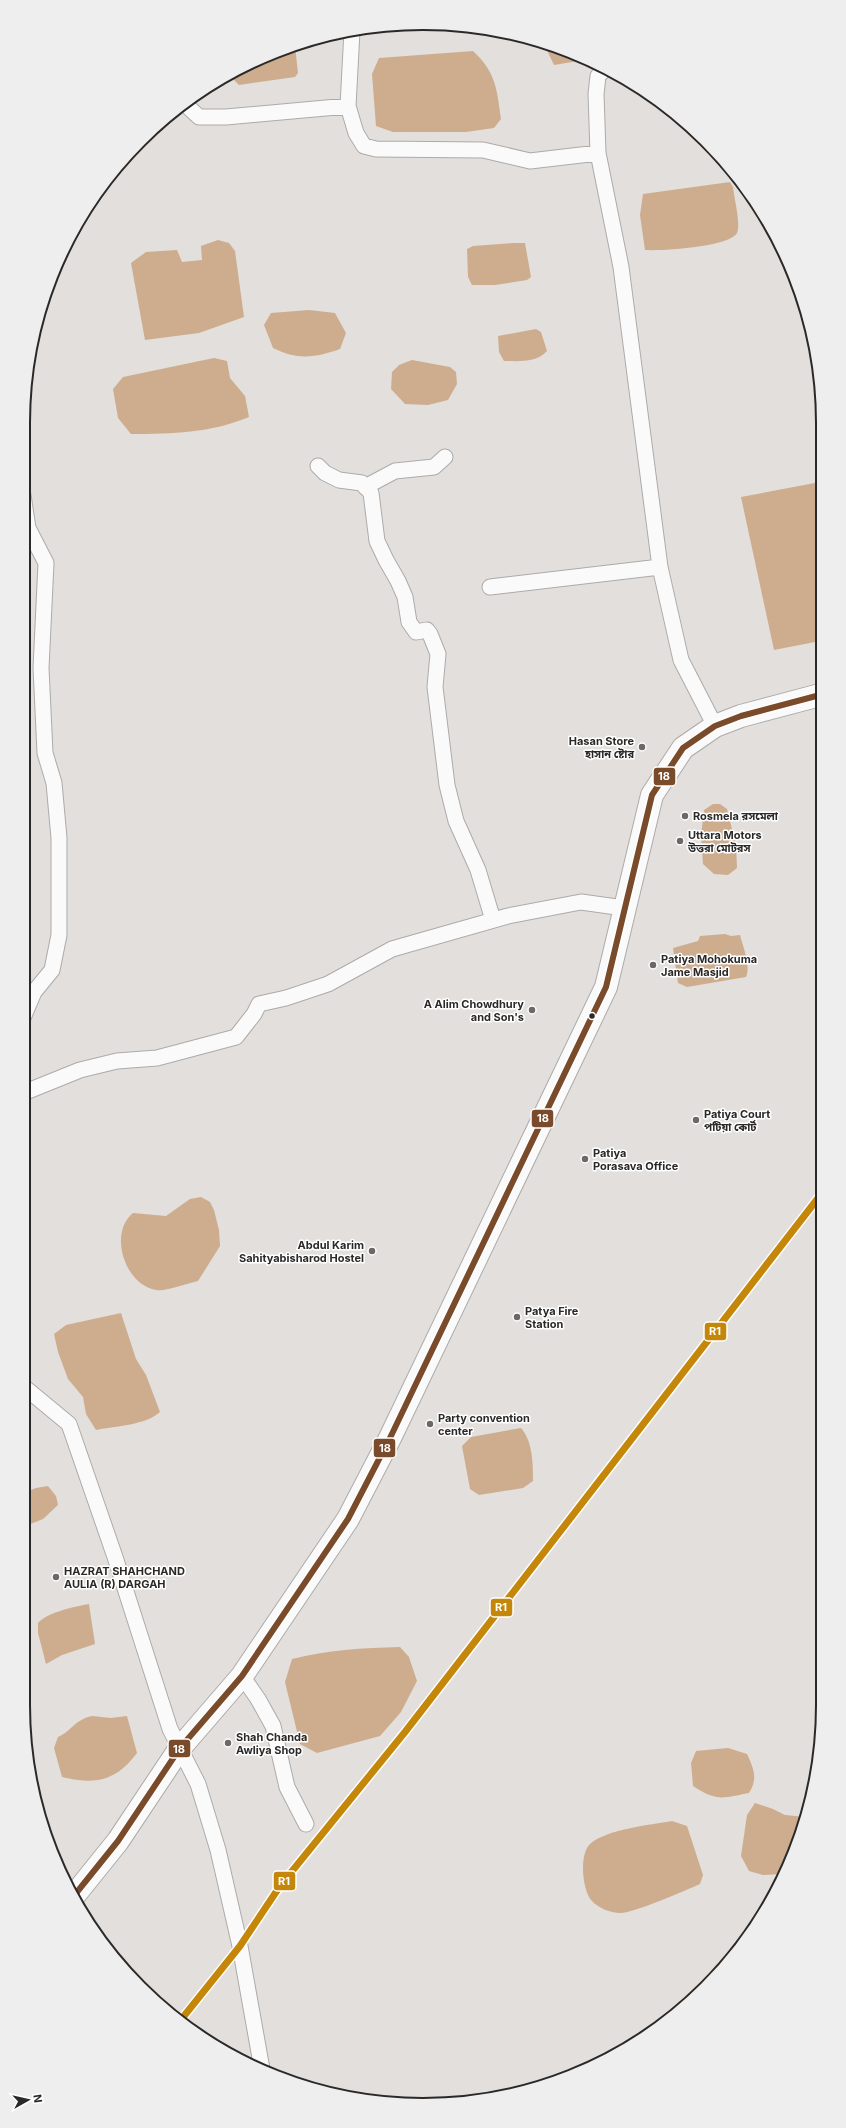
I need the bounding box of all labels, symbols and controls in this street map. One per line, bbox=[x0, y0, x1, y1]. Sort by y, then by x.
place label: Hasan Store হাসান ষ্টোর bbox=[569, 734, 634, 761]
marker: Hasan Store হাসান ষ্টোর bbox=[637, 742, 647, 752]
line badge: 18 bbox=[653, 767, 676, 786]
text: 18 bbox=[658, 769, 670, 783]
place label: Rosmela রসমেলা bbox=[693, 809, 779, 823]
marker: Rosmela রসমেলা bbox=[680, 811, 690, 821]
place label: Uttara Motors উত্তরা মোটরস bbox=[687, 828, 762, 855]
marker: Uttara Motors উত্তরা মোটরস bbox=[675, 836, 685, 846]
place label: Patiya Mohokuma Jame Masjid bbox=[661, 952, 757, 979]
marker: Patiya Mohokuma Jame Masjid bbox=[648, 960, 658, 970]
place label: A Alim Chowdhury and Son's bbox=[424, 997, 524, 1024]
marker: A Alim Chowdhury and Son's bbox=[527, 1005, 537, 1015]
unlabelled marker bbox=[587, 1011, 597, 1021]
place label: Patiya Court পটিয়া কোর্ট bbox=[704, 1107, 770, 1134]
line badge: 18 bbox=[531, 1109, 554, 1128]
text: 18 bbox=[537, 1111, 549, 1125]
marker: Patiya Court পটিয়া কোর্ট bbox=[691, 1115, 701, 1125]
place label: Patiya Porasava Office bbox=[593, 1146, 679, 1173]
marker: Patiya Porasava Office bbox=[580, 1154, 590, 1164]
place label: Abdul Karim Sahityabisharod Hostel bbox=[239, 1238, 364, 1265]
marker: Abdul Karim Sahityabisharod Hostel bbox=[367, 1246, 377, 1256]
place label: Patya Fire Station bbox=[525, 1304, 579, 1331]
marker: Patya Fire Station bbox=[512, 1312, 522, 1322]
line badge: R1 bbox=[704, 1322, 727, 1341]
text: R1 bbox=[709, 1324, 721, 1338]
place label: Party convention center bbox=[438, 1411, 530, 1438]
marker: Party convention center bbox=[425, 1419, 435, 1429]
line badge: 18 bbox=[373, 1438, 396, 1458]
text: 18 bbox=[379, 1441, 391, 1455]
place label: HAZRAT SHAHCHAND AULIA (R) DARGAH bbox=[64, 1564, 185, 1591]
marker: HAZRAT SHAHCHAND AULIA (R) DARGAH bbox=[51, 1572, 61, 1582]
line badge: R1 bbox=[490, 1598, 513, 1617]
text: R1 bbox=[495, 1600, 507, 1614]
place label: Shah Chanda Awliya Shop bbox=[236, 1730, 307, 1757]
marker: Shah Chanda Awliya Shop bbox=[223, 1738, 233, 1748]
line badge: 18 bbox=[168, 1739, 191, 1758]
text: 18 bbox=[173, 1742, 185, 1756]
line badge: R1 bbox=[273, 1871, 296, 1891]
text: R1 bbox=[278, 1874, 290, 1888]
north arrow bbox=[8, 2080, 48, 2120]
text: N bbox=[30, 2093, 45, 2104]

